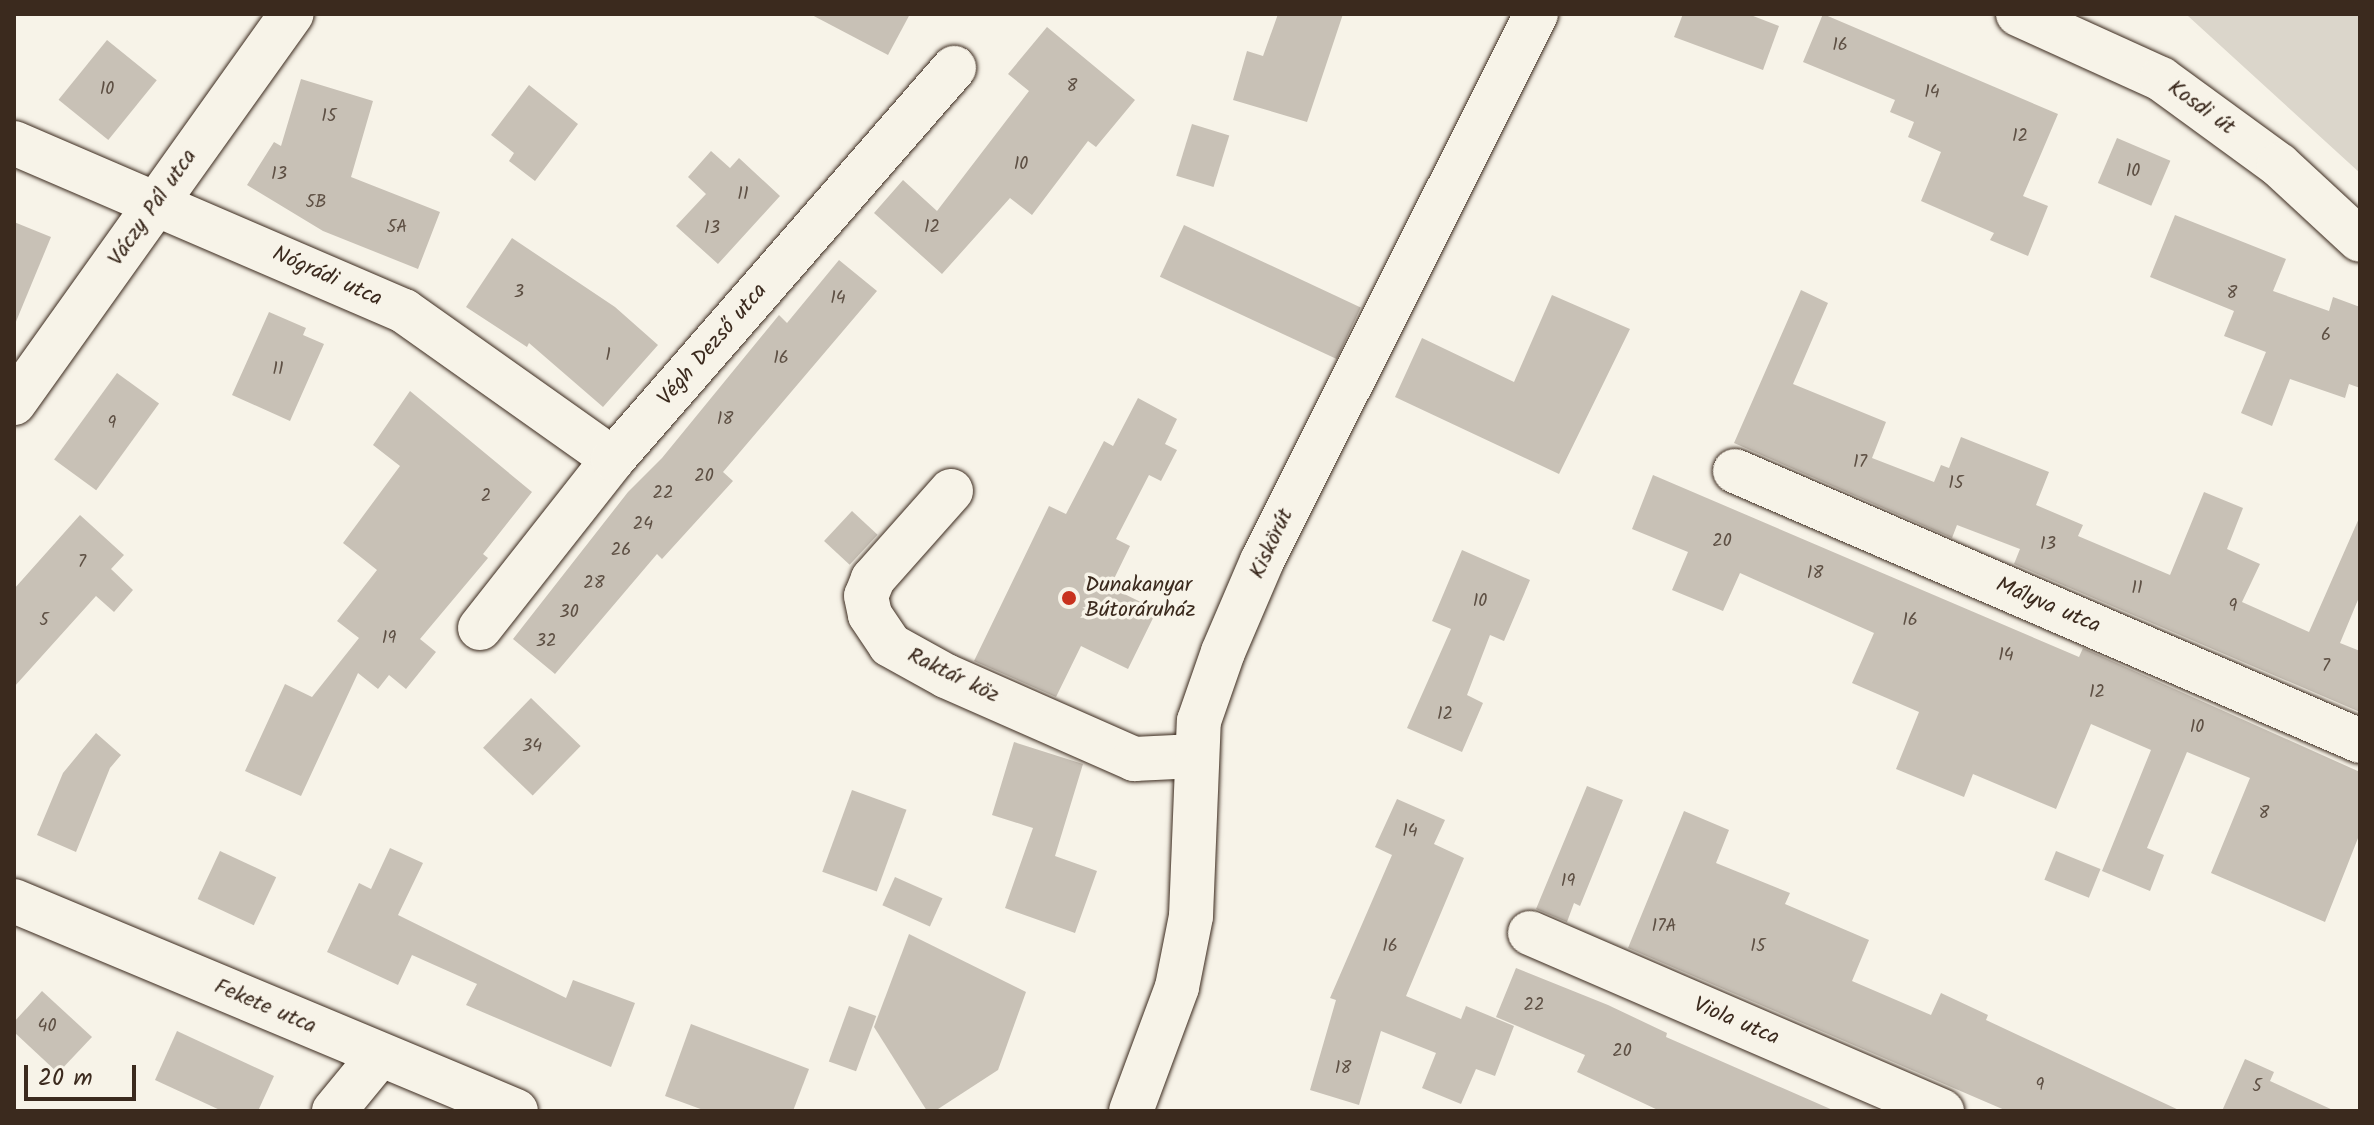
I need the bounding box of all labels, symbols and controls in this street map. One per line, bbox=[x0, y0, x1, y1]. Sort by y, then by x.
house number: 16 bbox=[1832, 35, 1848, 57]
street label: Kosdi út bbox=[2162, 75, 2240, 141]
house number: 8 bbox=[1067, 76, 1077, 98]
house number: 10 bbox=[100, 79, 114, 101]
house number: 14 bbox=[1924, 82, 1940, 104]
house number: 15 bbox=[321, 106, 337, 128]
house number: 12 bbox=[2012, 126, 2028, 148]
street label: Váczy Pál utca bbox=[103, 145, 203, 271]
house number: 10 bbox=[1014, 154, 1028, 176]
house number: 10 bbox=[2126, 161, 2140, 183]
house number: 13 bbox=[271, 164, 287, 186]
house number: 11 bbox=[737, 184, 749, 206]
house number: 5B bbox=[305, 192, 327, 214]
house number: 5A bbox=[387, 217, 407, 239]
house number: 12 bbox=[924, 217, 940, 239]
house number: 13 bbox=[704, 218, 720, 240]
street label: Nógrádi utca bbox=[268, 241, 386, 313]
street label: Végh Dezső utca bbox=[653, 278, 773, 412]
house number: 3 bbox=[514, 282, 524, 304]
house number: 8 bbox=[2227, 283, 2237, 305]
house number: 14 bbox=[830, 288, 846, 310]
house number: 6 bbox=[2321, 325, 2331, 347]
house number: 1 bbox=[605, 345, 611, 367]
house number: 16 bbox=[773, 348, 789, 370]
house number: 11 bbox=[272, 359, 284, 381]
house number: 18 bbox=[717, 409, 733, 431]
house number: 9 bbox=[108, 413, 116, 435]
house number: 17 bbox=[1853, 452, 1867, 474]
house number: 20 bbox=[694, 466, 714, 488]
house number: 15 bbox=[1948, 473, 1964, 495]
house number: 22 bbox=[653, 483, 673, 505]
house number: 2 bbox=[481, 486, 491, 508]
street label: Kiskörút bbox=[1244, 505, 1300, 583]
house number: 24 bbox=[633, 514, 653, 536]
house number: 20 bbox=[1712, 531, 1732, 553]
house number: 13 bbox=[2040, 534, 2056, 556]
house number: 26 bbox=[611, 540, 631, 562]
house number: 7 bbox=[78, 552, 86, 574]
house number: 18 bbox=[1807, 563, 1823, 585]
place label: Dunakanyar Bútoráruház bbox=[1085, 572, 1195, 624]
street label: Mályva utca bbox=[1992, 572, 2104, 640]
house number: 28 bbox=[583, 573, 605, 595]
house number: 11 bbox=[2131, 578, 2143, 600]
marker: Dunakanyar Bútoráruház bbox=[1060, 589, 1078, 607]
house number: 10 bbox=[1473, 591, 1487, 613]
house number: 9 bbox=[2229, 596, 2237, 618]
house number: 30 bbox=[559, 602, 579, 624]
house number: 5 bbox=[39, 610, 49, 632]
house number: 16 bbox=[1902, 610, 1918, 632]
house number: 19 bbox=[382, 628, 396, 650]
house number: 32 bbox=[536, 631, 556, 653]
street label: Raktár köz bbox=[903, 643, 1003, 709]
house number: 14 bbox=[1998, 645, 2014, 667]
house number: 7 bbox=[2322, 656, 2330, 678]
house number: 12 bbox=[2089, 682, 2105, 704]
house number: 12 bbox=[1437, 704, 1453, 726]
house number: 10 bbox=[2190, 717, 2204, 739]
house number: 34 bbox=[522, 736, 542, 758]
house number: 8 bbox=[2259, 803, 2269, 825]
house number: 14 bbox=[1402, 821, 1418, 843]
house number: 19 bbox=[1561, 871, 1575, 893]
house number: 17A bbox=[1652, 916, 1676, 938]
house number: 16 bbox=[1382, 936, 1398, 958]
house number: 15 bbox=[1750, 936, 1766, 958]
street label: Fekete utca bbox=[210, 974, 320, 1040]
street label: Viola utca bbox=[1689, 992, 1783, 1052]
house number: 22 bbox=[1524, 995, 1544, 1017]
house number: 40 bbox=[38, 1016, 56, 1038]
house number: 20 bbox=[1612, 1041, 1632, 1063]
scale bar bbox=[28, 1049, 140, 1099]
house number: 18 bbox=[1335, 1058, 1351, 1080]
text: 20 m bbox=[38, 1059, 93, 1098]
house number: 9 bbox=[2036, 1075, 2044, 1097]
house number: 5 bbox=[2252, 1076, 2262, 1098]

